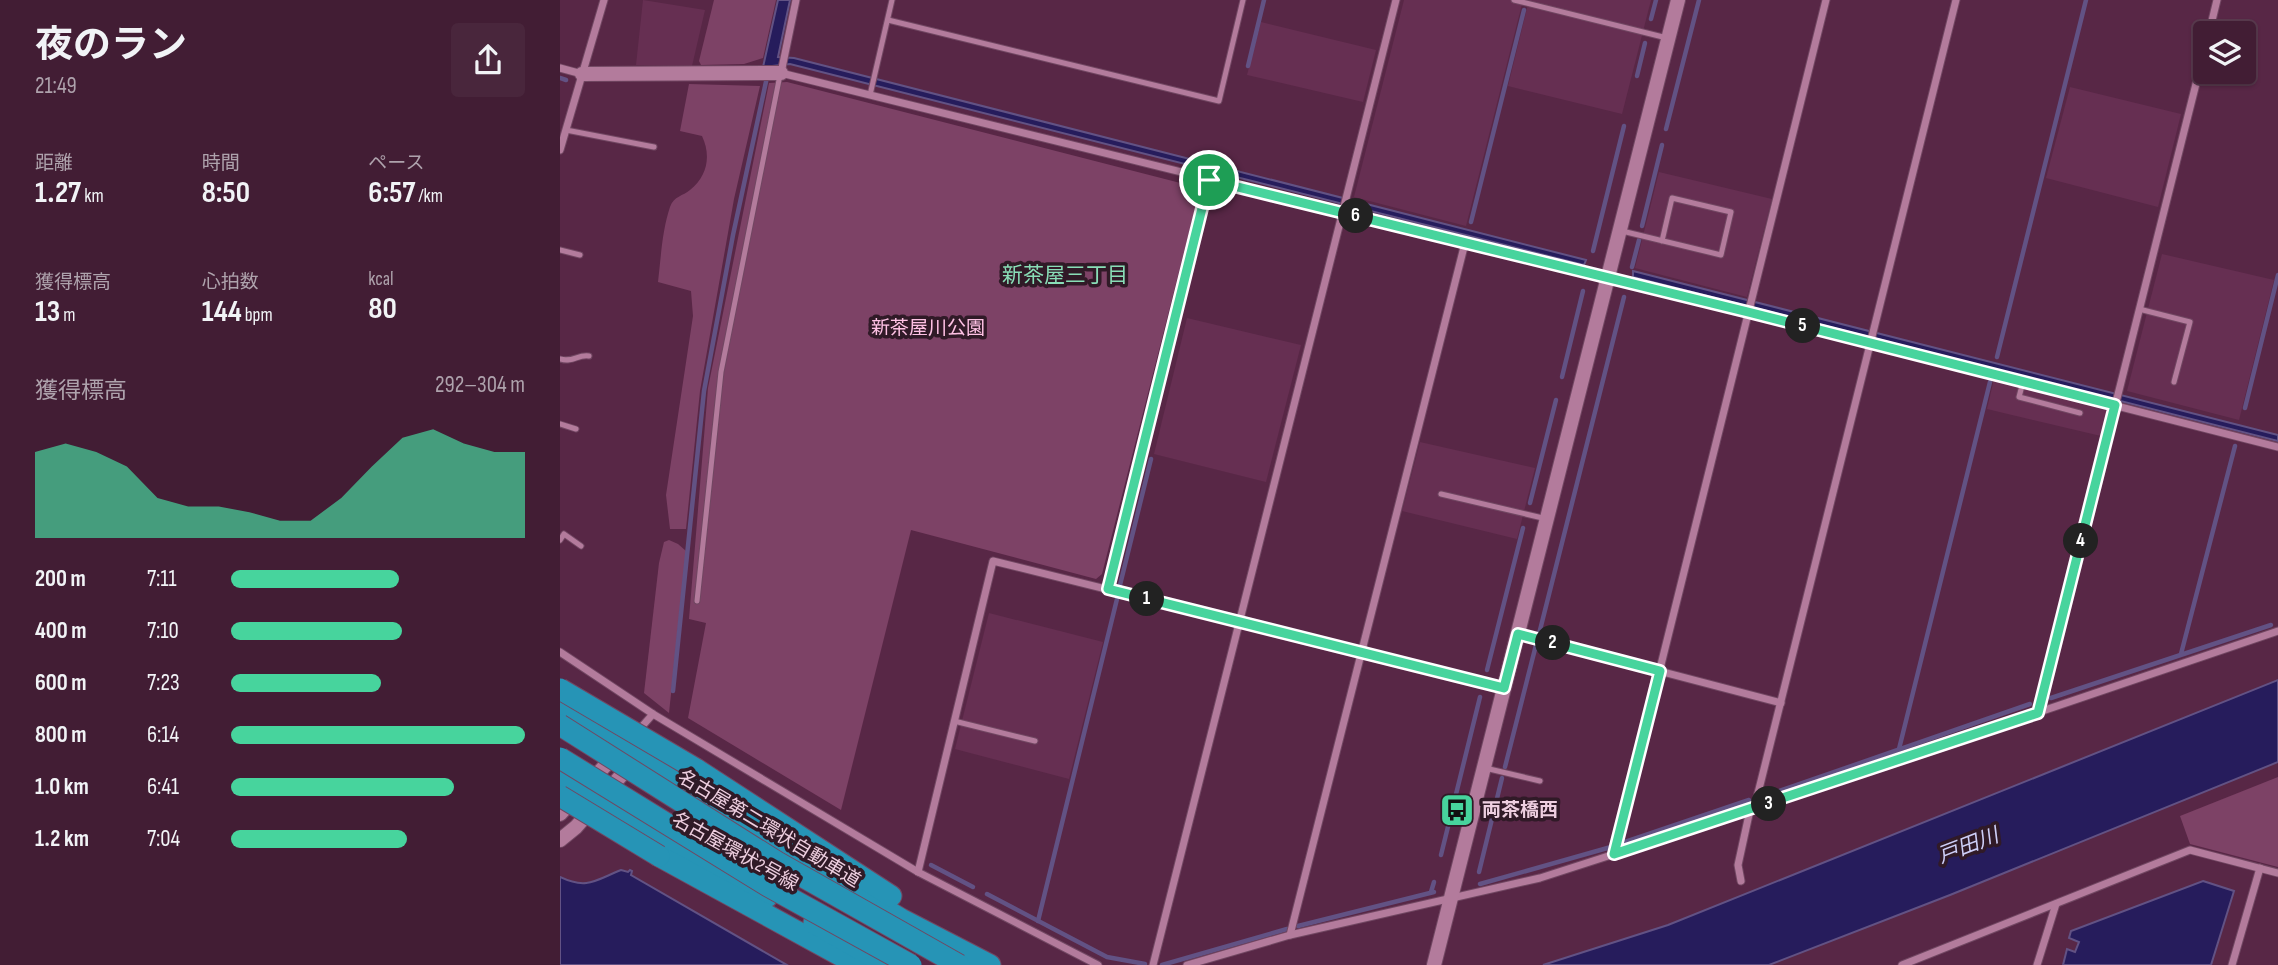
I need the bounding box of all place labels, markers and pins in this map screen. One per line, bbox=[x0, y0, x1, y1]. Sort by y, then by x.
pin bbox=[1179, 150, 1239, 210]
pin: 6 bbox=[1338, 198, 1374, 234]
pin: 5 bbox=[1786, 308, 1820, 344]
pin: 4 bbox=[2064, 524, 2098, 558]
pin: 1 bbox=[1130, 582, 1164, 616]
pin: 2 bbox=[1536, 626, 1570, 660]
pin: 3 bbox=[1752, 786, 1786, 822]
bus stop icon: 両茶橋西 bbox=[1438, 791, 1476, 829]
place label: 両茶橋西 bbox=[1482, 799, 1558, 822]

